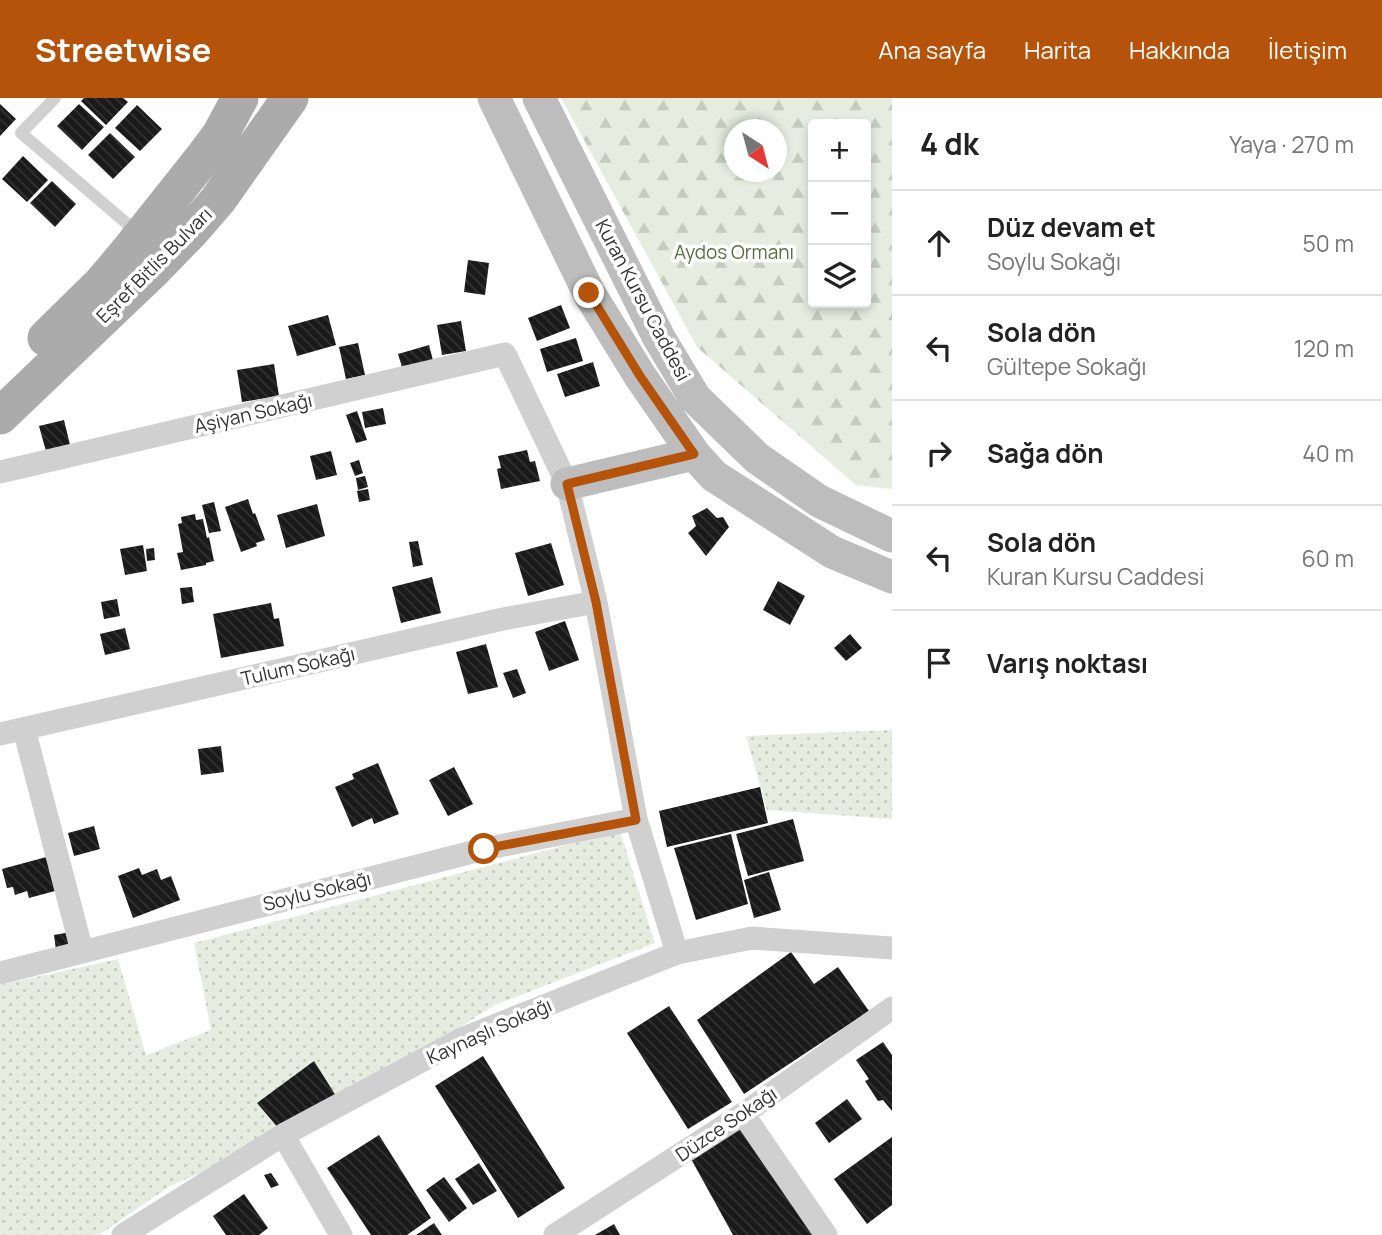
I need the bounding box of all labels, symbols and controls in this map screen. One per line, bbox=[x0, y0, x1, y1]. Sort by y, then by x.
text: Streetwise bbox=[35, 27, 211, 72]
text: Ana sayfa bbox=[878, 33, 986, 66]
text: Harita bbox=[1024, 33, 1091, 66]
text: Hakkında bbox=[1129, 33, 1230, 66]
text: İletişim bbox=[1268, 33, 1347, 66]
north arrow bbox=[724, 119, 787, 182]
map controls bbox=[808, 119, 871, 308]
button: + bbox=[808, 119, 871, 182]
text: 4 dk bbox=[920, 123, 979, 164]
text: Yaya · 270 m bbox=[1229, 128, 1354, 160]
button: − bbox=[808, 182, 871, 245]
street label: Eşref Bitlis Bulvarı bbox=[90, 201, 218, 329]
text: Düz devam et bbox=[987, 209, 1156, 245]
street label: Kuran Kursu Caddesi bbox=[589, 215, 697, 385]
icon: ahead bbox=[920, 224, 958, 262]
text: 50 m bbox=[1303, 227, 1354, 259]
park label: Aydos Ormanı bbox=[674, 239, 794, 265]
button: layers bbox=[808, 245, 871, 308]
text: Soylu Sokağı bbox=[987, 245, 1121, 277]
route end bbox=[573, 277, 604, 308]
text: Sola dön bbox=[987, 314, 1096, 350]
icon: left bbox=[920, 329, 958, 367]
text: 120 m bbox=[1294, 332, 1354, 364]
text: Gültepe Sokağı bbox=[987, 350, 1147, 382]
street label: Aşiyan Sokağı bbox=[191, 387, 315, 439]
icon: right bbox=[920, 434, 958, 472]
text: Sağa dön bbox=[987, 435, 1104, 471]
text: 40 m bbox=[1302, 437, 1354, 469]
text: Sola dön bbox=[987, 524, 1096, 560]
icon: left bbox=[920, 539, 958, 577]
text: 60 m bbox=[1302, 542, 1354, 574]
text: Kuran Kursu Caddesi bbox=[987, 560, 1204, 592]
street label: Tulum Sokağı bbox=[239, 640, 357, 692]
icon: arrive bbox=[920, 644, 958, 682]
text: Varış noktası bbox=[987, 645, 1148, 681]
route start bbox=[468, 833, 499, 864]
street label: Soylu Sokağı bbox=[260, 865, 374, 917]
street label: Kaynaşlı Sokağı bbox=[422, 992, 556, 1070]
street label: Düzce Sokağı bbox=[670, 1080, 782, 1168]

